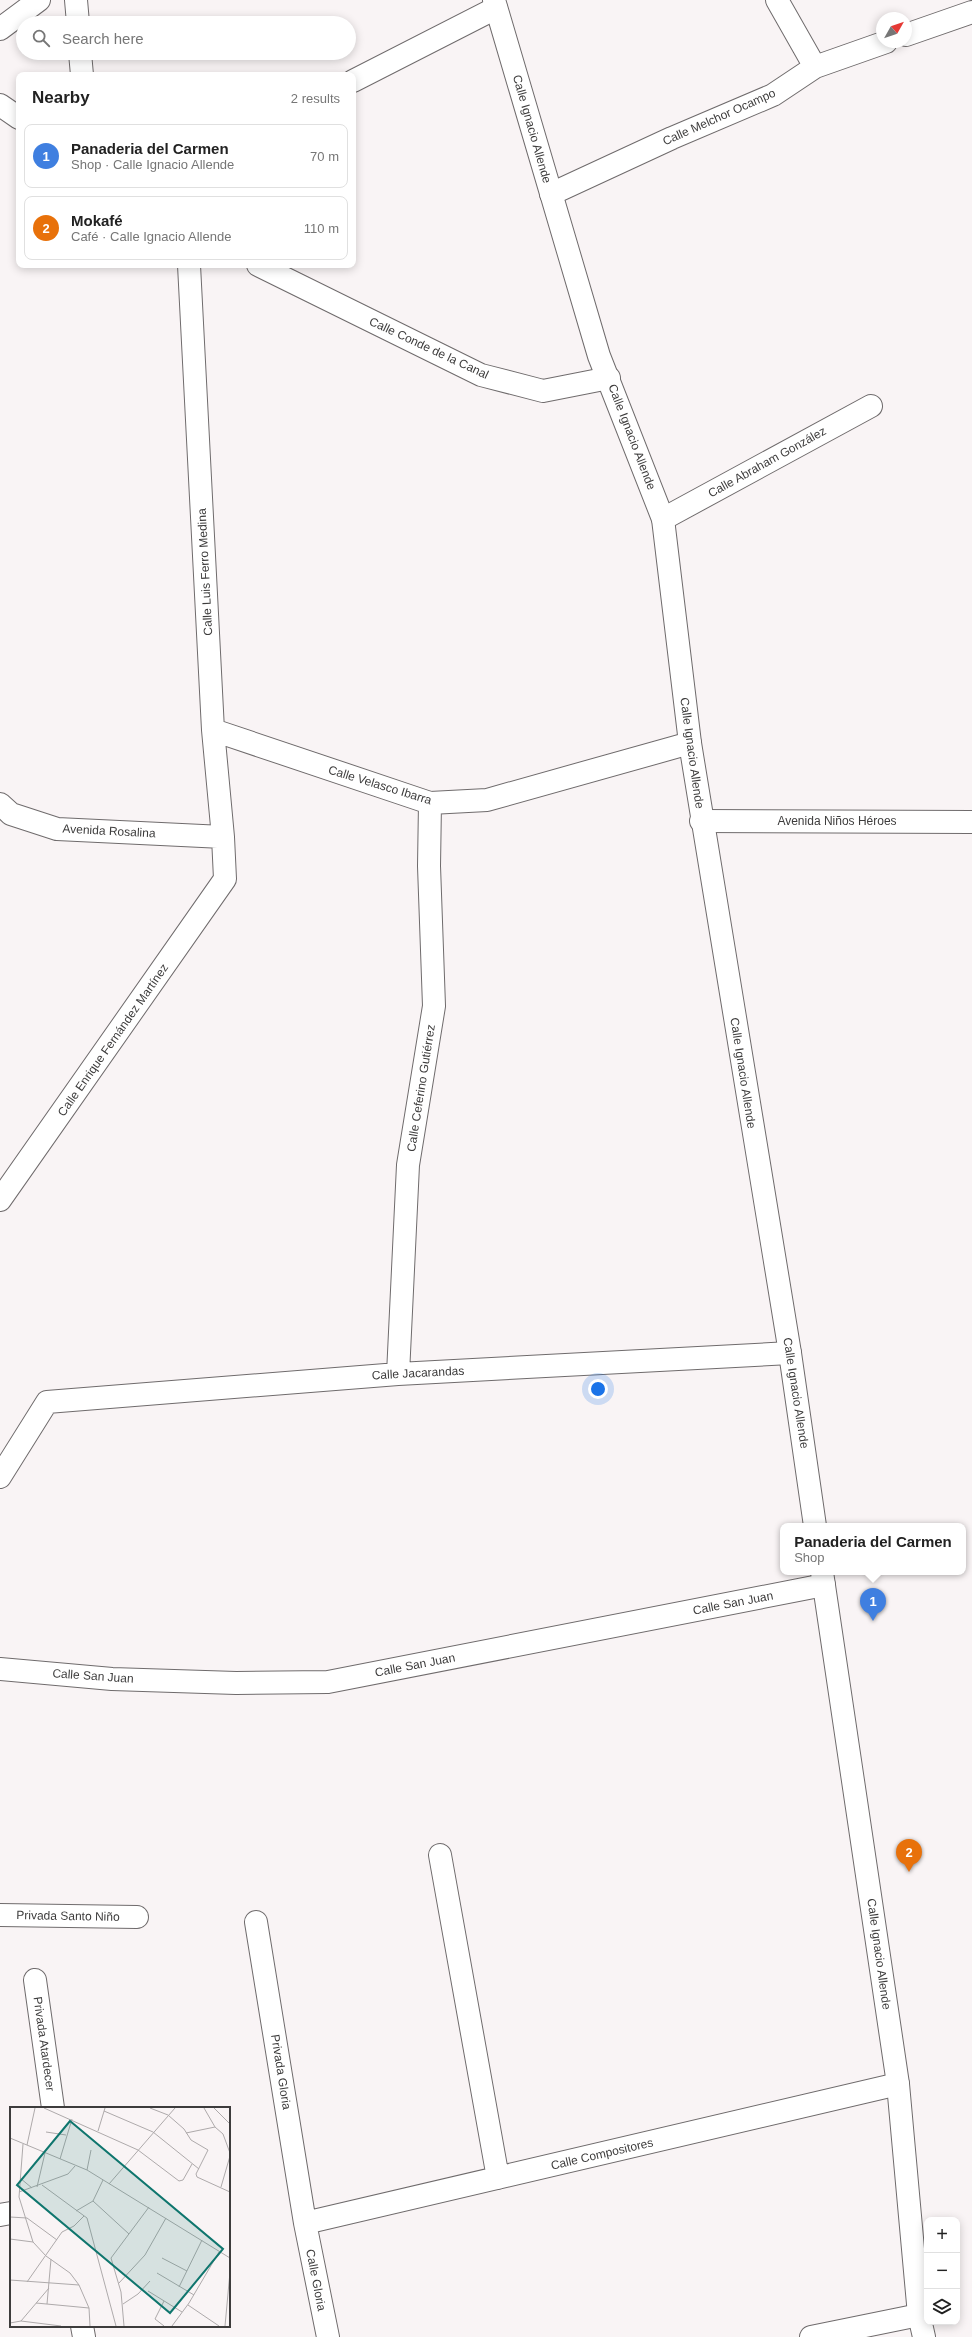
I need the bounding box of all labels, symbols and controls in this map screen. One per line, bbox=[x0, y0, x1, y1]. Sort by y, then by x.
north arrow bbox=[876, 12, 912, 48]
search box bbox=[16, 16, 356, 60]
icon: search bbox=[30, 27, 52, 49]
text: Search here bbox=[62, 30, 144, 47]
street label: Calle Ignacio Allende bbox=[510, 73, 554, 185]
street label: Calle Melchor Ocampo bbox=[660, 86, 778, 148]
text: Nearby bbox=[32, 88, 90, 107]
text: 2 results bbox=[291, 91, 340, 106]
text: Panaderia del Carmen bbox=[71, 140, 229, 157]
text: 1 bbox=[42, 149, 50, 164]
text: 70 m bbox=[310, 149, 339, 164]
text: Shop · Calle Ignacio Allende bbox=[71, 157, 234, 172]
text: Mokafé bbox=[71, 212, 123, 229]
text: 2 bbox=[42, 221, 50, 236]
text: 110 m bbox=[304, 221, 339, 236]
text: Café · Calle Ignacio Allende bbox=[71, 229, 231, 244]
street label: Calle Conde de la Canal bbox=[367, 314, 491, 382]
street label: Calle Ignacio Allende bbox=[605, 382, 659, 492]
street label: Calle Abraham González bbox=[706, 424, 828, 500]
street label: Calle Luis Ferro Medina bbox=[195, 508, 215, 636]
street label: Calle Ignacio Allende bbox=[677, 697, 707, 810]
street label: Calle Velasco Ibarra bbox=[327, 763, 434, 807]
street label: Avenida Niños Héroes bbox=[777, 814, 897, 828]
street label: Avenida Rosalina bbox=[62, 822, 156, 840]
street label: Calle Enrique Fernández Martínez bbox=[55, 961, 171, 1119]
street label: Calle Ignacio Allende bbox=[727, 1017, 759, 1130]
street label: Calle Ceferino Gutiérrez bbox=[404, 1023, 438, 1153]
street label: Calle Ignacio Allende bbox=[780, 1337, 812, 1450]
street label: Calle Jacarandas bbox=[371, 1364, 465, 1382]
your location bbox=[588, 1379, 608, 1399]
popup bbox=[780, 1523, 966, 1575]
text: Panaderia del Carmen bbox=[794, 1533, 952, 1550]
text: Shop bbox=[794, 1550, 825, 1565]
street label: Calle San Juan bbox=[692, 1588, 774, 1618]
pin: 1 bbox=[860, 1588, 886, 1621]
street label: Calle San Juan bbox=[374, 1650, 456, 1680]
street label: Calle San Juan bbox=[52, 1666, 134, 1686]
pin: 2 bbox=[896, 1839, 922, 1872]
street label: Calle Ignacio Allende bbox=[864, 1898, 894, 2011]
street label: Privada Santo Niño bbox=[16, 1908, 120, 1924]
street label: Privada Atardecer bbox=[30, 1996, 58, 2092]
street label: Privada Gloria bbox=[268, 2033, 294, 2111]
inset map bbox=[10, 2107, 230, 2327]
street label: Calle Compositores bbox=[549, 2135, 655, 2173]
map controls bbox=[924, 2217, 960, 2325]
button: + bbox=[924, 2217, 960, 2253]
street label: Calle Gloria bbox=[303, 2248, 329, 2312]
button: − bbox=[924, 2253, 960, 2289]
button: layers bbox=[924, 2289, 960, 2325]

